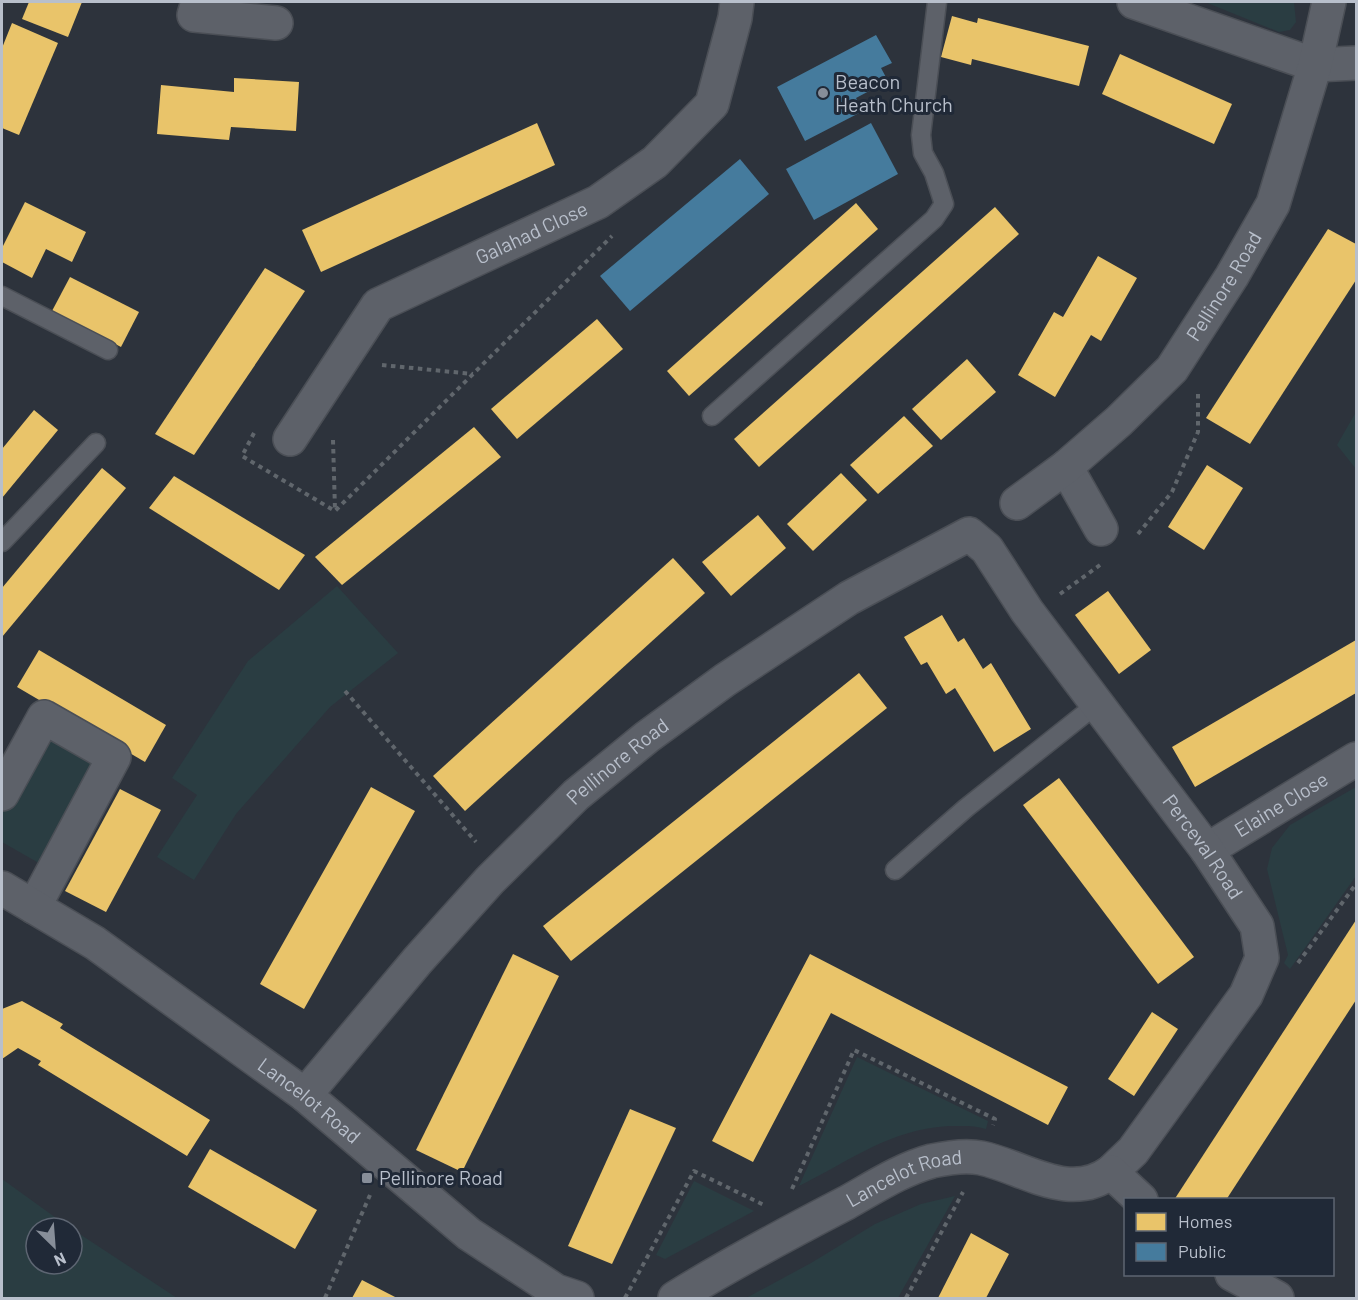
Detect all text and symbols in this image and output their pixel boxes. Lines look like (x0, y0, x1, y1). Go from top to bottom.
place label: Beacon Heath Church (835, 69, 953, 116)
marker: Beacon Heath Church (816, 86, 830, 100)
street label: Galahad Close (471, 196, 591, 269)
street label: Pellinore Road (1180, 227, 1266, 345)
street label: Pellinore Road (561, 712, 673, 809)
street label: Elaine Close (1230, 766, 1332, 841)
street label: Perceval Road (1158, 789, 1249, 903)
street label: Lancelot Road (254, 1052, 366, 1148)
street label: Lancelot Road (841, 1144, 963, 1212)
place label: Pellinore Road (379, 1165, 503, 1189)
marker: Pellinore Road (360, 1171, 374, 1185)
legend (1124, 1198, 1334, 1276)
text: Homes (1178, 1210, 1232, 1232)
north arrow (24, 1216, 84, 1276)
text: Public (1178, 1240, 1226, 1262)
text: N (52, 1249, 69, 1271)

